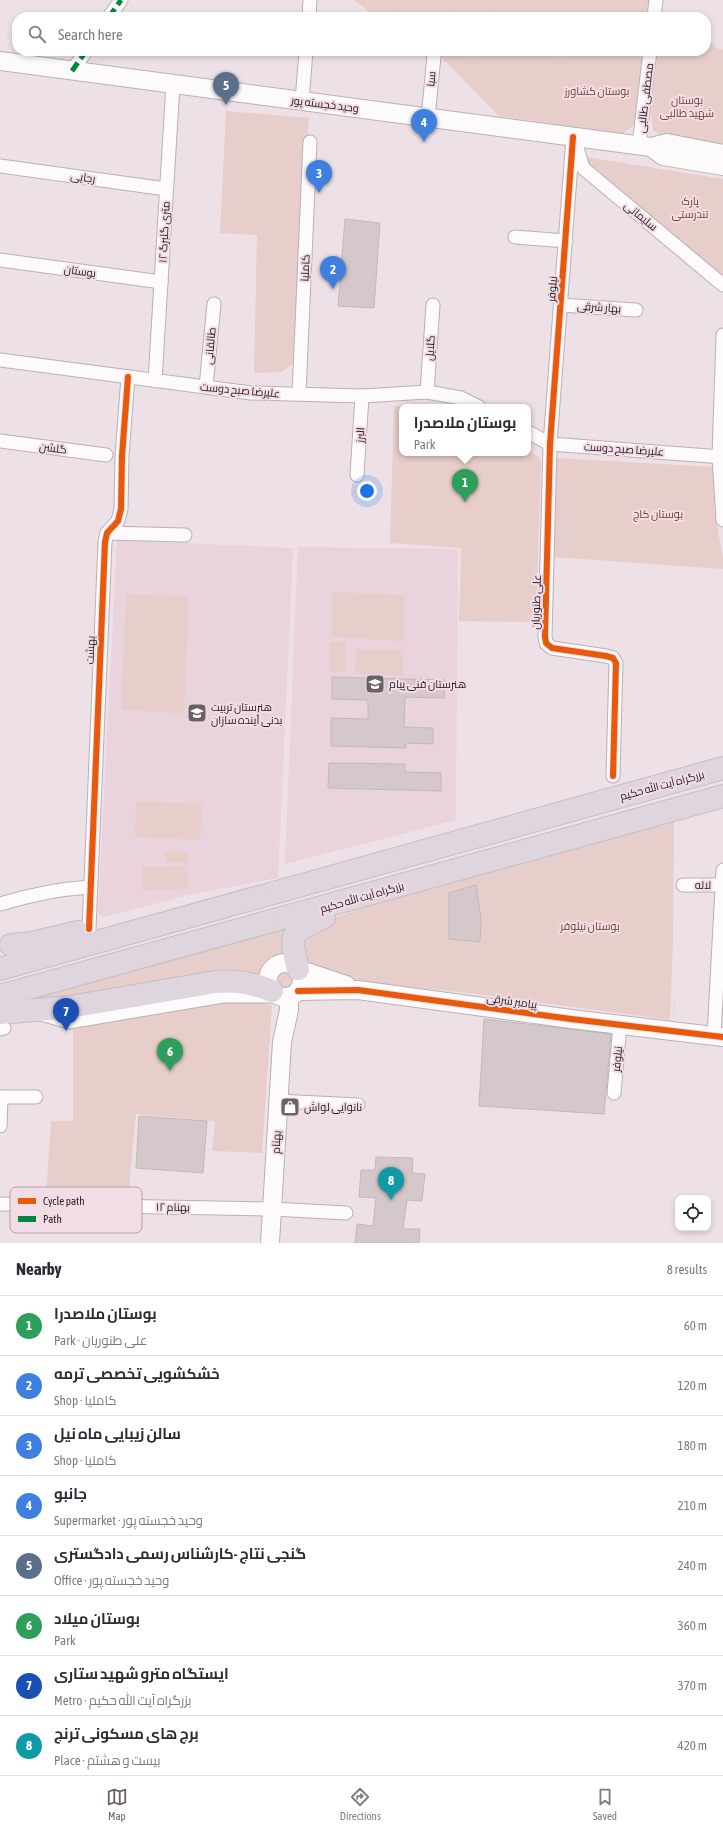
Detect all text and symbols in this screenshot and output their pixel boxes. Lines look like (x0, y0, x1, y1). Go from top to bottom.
search box (12, 12, 711, 56)
icon: search (26, 23, 48, 45)
text: Search here (58, 26, 123, 43)
street label: مصطفی طالبی (635, 62, 656, 134)
street label: سبا (424, 71, 438, 87)
pin: 5 (213, 72, 239, 105)
park label: بوستان کشاورز (563, 85, 630, 98)
street label: وحید خجسته پور (289, 94, 360, 115)
park label: بوستان شهید طالبی (660, 94, 714, 120)
pin: 4 (411, 109, 437, 142)
pin: 3 (306, 160, 332, 193)
street label: رجایی (70, 169, 96, 186)
park label: پارک تندرستی (671, 195, 709, 221)
street label: سلیمانی (621, 199, 660, 234)
street label: ۱۲ متری گلبرگ (156, 201, 173, 263)
street label: کاملیا (298, 254, 312, 282)
pin: 2 (320, 256, 346, 289)
street label: بوستان (63, 263, 97, 280)
street label: نیلوفر (545, 276, 560, 303)
street label: بهار شرقی (576, 299, 622, 316)
street label: طالقانی (202, 327, 219, 365)
street label: گلایل (423, 335, 438, 361)
street label: علیرضا صبح دوست (199, 381, 281, 401)
popup (399, 404, 531, 456)
text: بوستان ملاصدرا (414, 414, 516, 431)
street label: البرز (353, 427, 368, 444)
text: Park (414, 437, 435, 452)
street label: گلشن (38, 440, 68, 457)
street label: علیرضا صبح دوست (583, 440, 664, 460)
pin: 1 (452, 469, 478, 502)
your location (357, 481, 377, 501)
park label: بوستان کاج (633, 508, 683, 522)
street label: علی طنوریان (529, 574, 544, 630)
street label: بهشت (84, 635, 97, 665)
school or university icon: هنرستان فنی پیام (364, 673, 386, 695)
place label: هنرستان فنی پیام (389, 678, 466, 692)
place label: هنرستان تربیت بدنی آینده سازان (211, 701, 283, 727)
school or university icon: هنرستان تربیت بدنی آینده سازان (186, 702, 208, 724)
street label: بزرگراه آیت الله حکیم (618, 766, 706, 804)
street label: بزرگراه آیت الله حکیم (318, 877, 406, 917)
street label: لاله (695, 879, 711, 891)
park label: بوستان نیلوفر (559, 920, 620, 933)
street label: پیامبر شرقی (486, 992, 538, 1011)
pin: 7 (53, 998, 79, 1031)
pin: 6 (157, 1038, 183, 1071)
street label: نیلوفر (610, 1045, 625, 1074)
shop icon: نانوایی لواش (279, 1096, 301, 1118)
place label: نانوایی لواش (304, 1101, 362, 1114)
street label: بهنام (269, 1130, 285, 1154)
pin: 8 (378, 1167, 404, 1200)
legend (10, 1187, 142, 1233)
text: Cycle path (43, 1195, 85, 1207)
map controls (675, 1195, 711, 1231)
button: locate (675, 1195, 711, 1231)
street label: بهنام ۱۲ (156, 1201, 190, 1215)
text: Path (43, 1213, 62, 1225)
text: Nearby (16, 1259, 62, 1279)
text: 8 results (667, 1262, 707, 1277)
text: بوستان ملاصدرا (54, 1305, 157, 1322)
text: 1 (26, 1318, 32, 1333)
text: 60 m (684, 1318, 707, 1333)
text: Park · علی طنوریان (54, 1333, 147, 1348)
text: خشکشویی تخصصی ترمه (54, 1365, 220, 1382)
text: 2 (26, 1378, 32, 1393)
text: 120 m (678, 1378, 707, 1393)
text: Shop · کاملیا (54, 1393, 116, 1408)
text: سالن زیبایی ماه نیل (54, 1425, 181, 1442)
text: 3 (26, 1438, 32, 1453)
text: 180 m (678, 1438, 707, 1453)
text: Shop · کاملیا (54, 1453, 116, 1468)
text: جانبو (54, 1485, 87, 1502)
text: 4 (26, 1498, 32, 1513)
text: 210 m (678, 1498, 707, 1513)
text: Supermarket · وحید خجسته پور (54, 1513, 203, 1528)
text: گنجی نتاج -کارشناس رسمی دادگستری (54, 1545, 306, 1562)
text: 5 (26, 1558, 32, 1573)
text: 240 m (678, 1558, 707, 1573)
text: Office · وحید خجسته پور (54, 1573, 169, 1588)
text: بوستان میلاد (54, 1610, 140, 1627)
text: 6 (26, 1618, 32, 1633)
text: 360 m (678, 1618, 707, 1633)
text: Park (54, 1633, 76, 1648)
text: ایستگاه مترو شهید ستاری (54, 1665, 229, 1682)
text: 7 (26, 1678, 32, 1693)
text: 370 m (678, 1678, 707, 1693)
text: Metro · بزرگراه آیت الله حکیم (54, 1693, 192, 1708)
text: برج های مسکونی ترنج (54, 1725, 199, 1742)
text: 8 (26, 1738, 32, 1753)
text: 420 m (678, 1738, 707, 1753)
text: Place · بیست و هشتم (54, 1753, 161, 1768)
tab: Map (106, 1786, 128, 1822)
tab: Directions (340, 1786, 381, 1822)
tab: Saved (593, 1786, 617, 1822)

